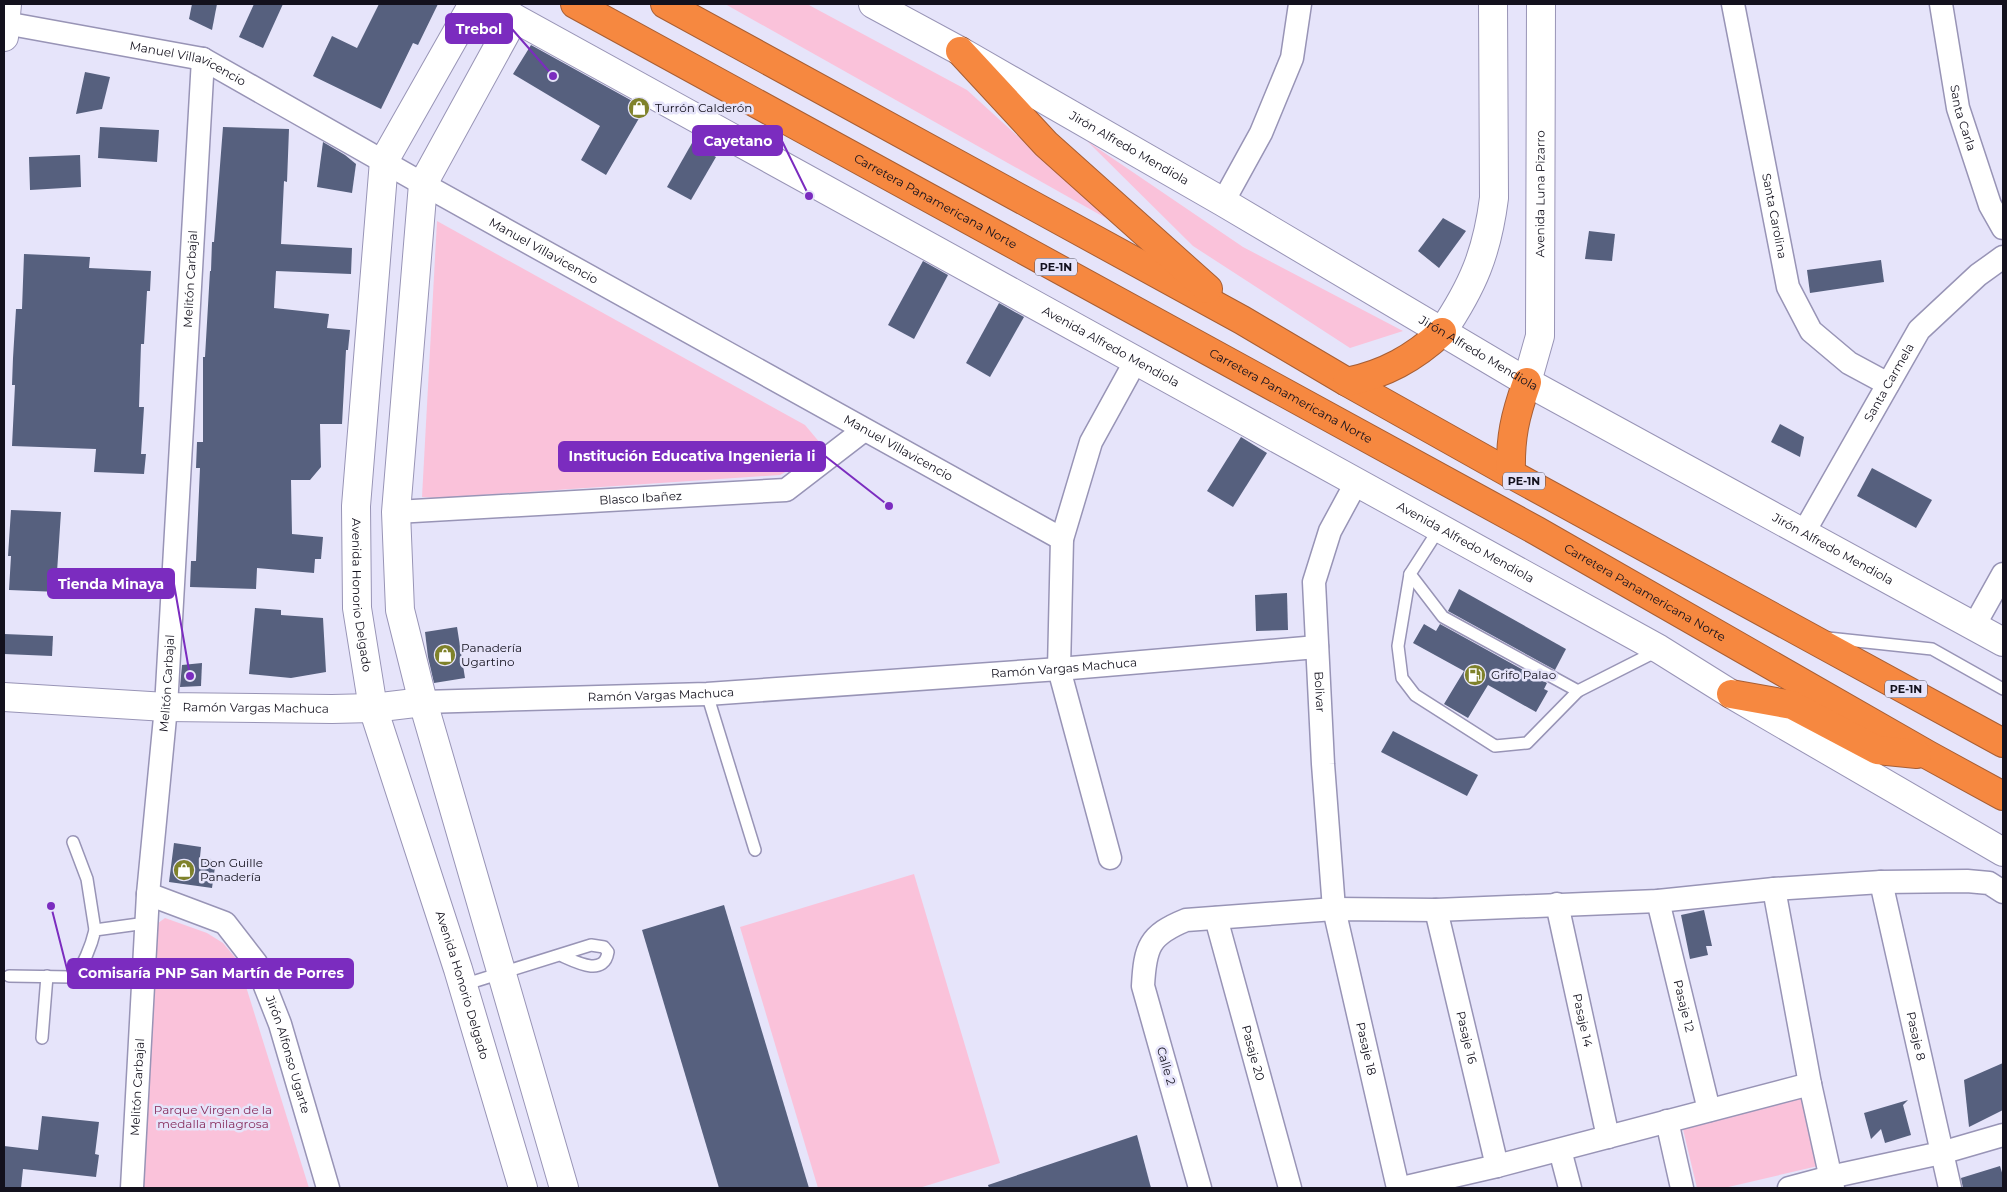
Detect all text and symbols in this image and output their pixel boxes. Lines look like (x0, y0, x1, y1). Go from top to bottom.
callout: Trebol (446, 14, 512, 43)
text: Trebol (456, 20, 502, 38)
street label: Manuel Villavicencio (128, 38, 249, 89)
street label: Santa Carla (1947, 84, 1980, 153)
shop icon: Turrón Calderón (627, 96, 651, 120)
place label: Turrón Calderón (655, 100, 752, 115)
street label: Jirón Alfredo Mendiola (1066, 107, 1192, 188)
callout: Cayetano (693, 126, 782, 155)
street label: Avenida Luna Pizarro (1532, 130, 1548, 257)
text: Cayetano (704, 132, 772, 150)
street label: Carretera Panamericana Norte (851, 150, 1020, 252)
street label: Santa Carolina (1759, 172, 1790, 260)
street label: Manuel Villavicencio (486, 214, 601, 287)
street label: Melitón Carbajal (180, 230, 200, 328)
road number: PE-1N (1035, 258, 1077, 276)
street label: Avenida Alfredo Mendiola (1040, 303, 1182, 390)
street label: Jirón Alfredo Mendiola (1416, 311, 1541, 394)
street label: Santa Carmela (1860, 340, 1917, 424)
street label: Carretera Panamericana Norte (1207, 345, 1375, 446)
street label: Manuel Villavicencio (841, 411, 956, 484)
callout: Institución Educativa Ingenieria Ii (559, 442, 825, 471)
text: Institución Educativa Ingenieria Ii (569, 447, 815, 465)
road number: PE-1N (1503, 472, 1545, 490)
street label: Blasco Ibañez (599, 488, 682, 508)
street label: Avenida Alfredo Mendiola (1394, 498, 1537, 586)
street label: Jirón Alfredo Mendiola (1769, 509, 1896, 588)
street label: Avenida Honorio Delgado (349, 518, 375, 673)
street label: Carretera Panamericana Norte (1561, 540, 1728, 644)
callout: Tienda Minaya (48, 569, 174, 598)
text: Tienda Minaya (58, 575, 164, 593)
street label: Melitón Carbajal (156, 634, 177, 733)
place label: Panadería Ugartino (461, 640, 522, 669)
shop icon: Panadería Ugartino (433, 643, 457, 667)
street label: Ramón Vargas Machuca (990, 654, 1138, 681)
fuel station icon: Grifo Palao (1463, 663, 1487, 687)
place label: Grifo Palao (1491, 667, 1556, 682)
street label: Bolivar (1311, 671, 1328, 713)
road number: PE-1N (1885, 681, 1927, 698)
street label: Ramón Vargas Machuca (588, 684, 735, 704)
street label: Ramón Vargas Machuca (182, 699, 329, 716)
place label: Don Guille Panadería (200, 855, 263, 884)
shop icon: Don Guille Panadería (172, 858, 196, 882)
street label: Avenida Honorio Delgado (433, 909, 492, 1061)
callout: Comisaría PNP San Martín de Porres (68, 959, 353, 988)
text: Comisaría PNP San Martín de Porres (78, 964, 344, 982)
street label: Pasaje 12 (1670, 978, 1698, 1034)
street label: Pasaje 14 (1570, 992, 1596, 1048)
street label: Jirón Alfonso Ugarte (262, 993, 314, 1115)
street label: Pasaje 16 (1453, 1009, 1480, 1065)
street label: Pasaje 8 (1903, 1010, 1929, 1062)
street label: Pasaje 18 (1353, 1020, 1380, 1077)
street label: Pasaje 20 (1239, 1023, 1268, 1082)
street label: Melitón Carbajal (127, 1038, 147, 1136)
street label: Calle 2 (1154, 1045, 1179, 1087)
park label: Parque Virgen de la medalla milagrosa (154, 1102, 272, 1131)

